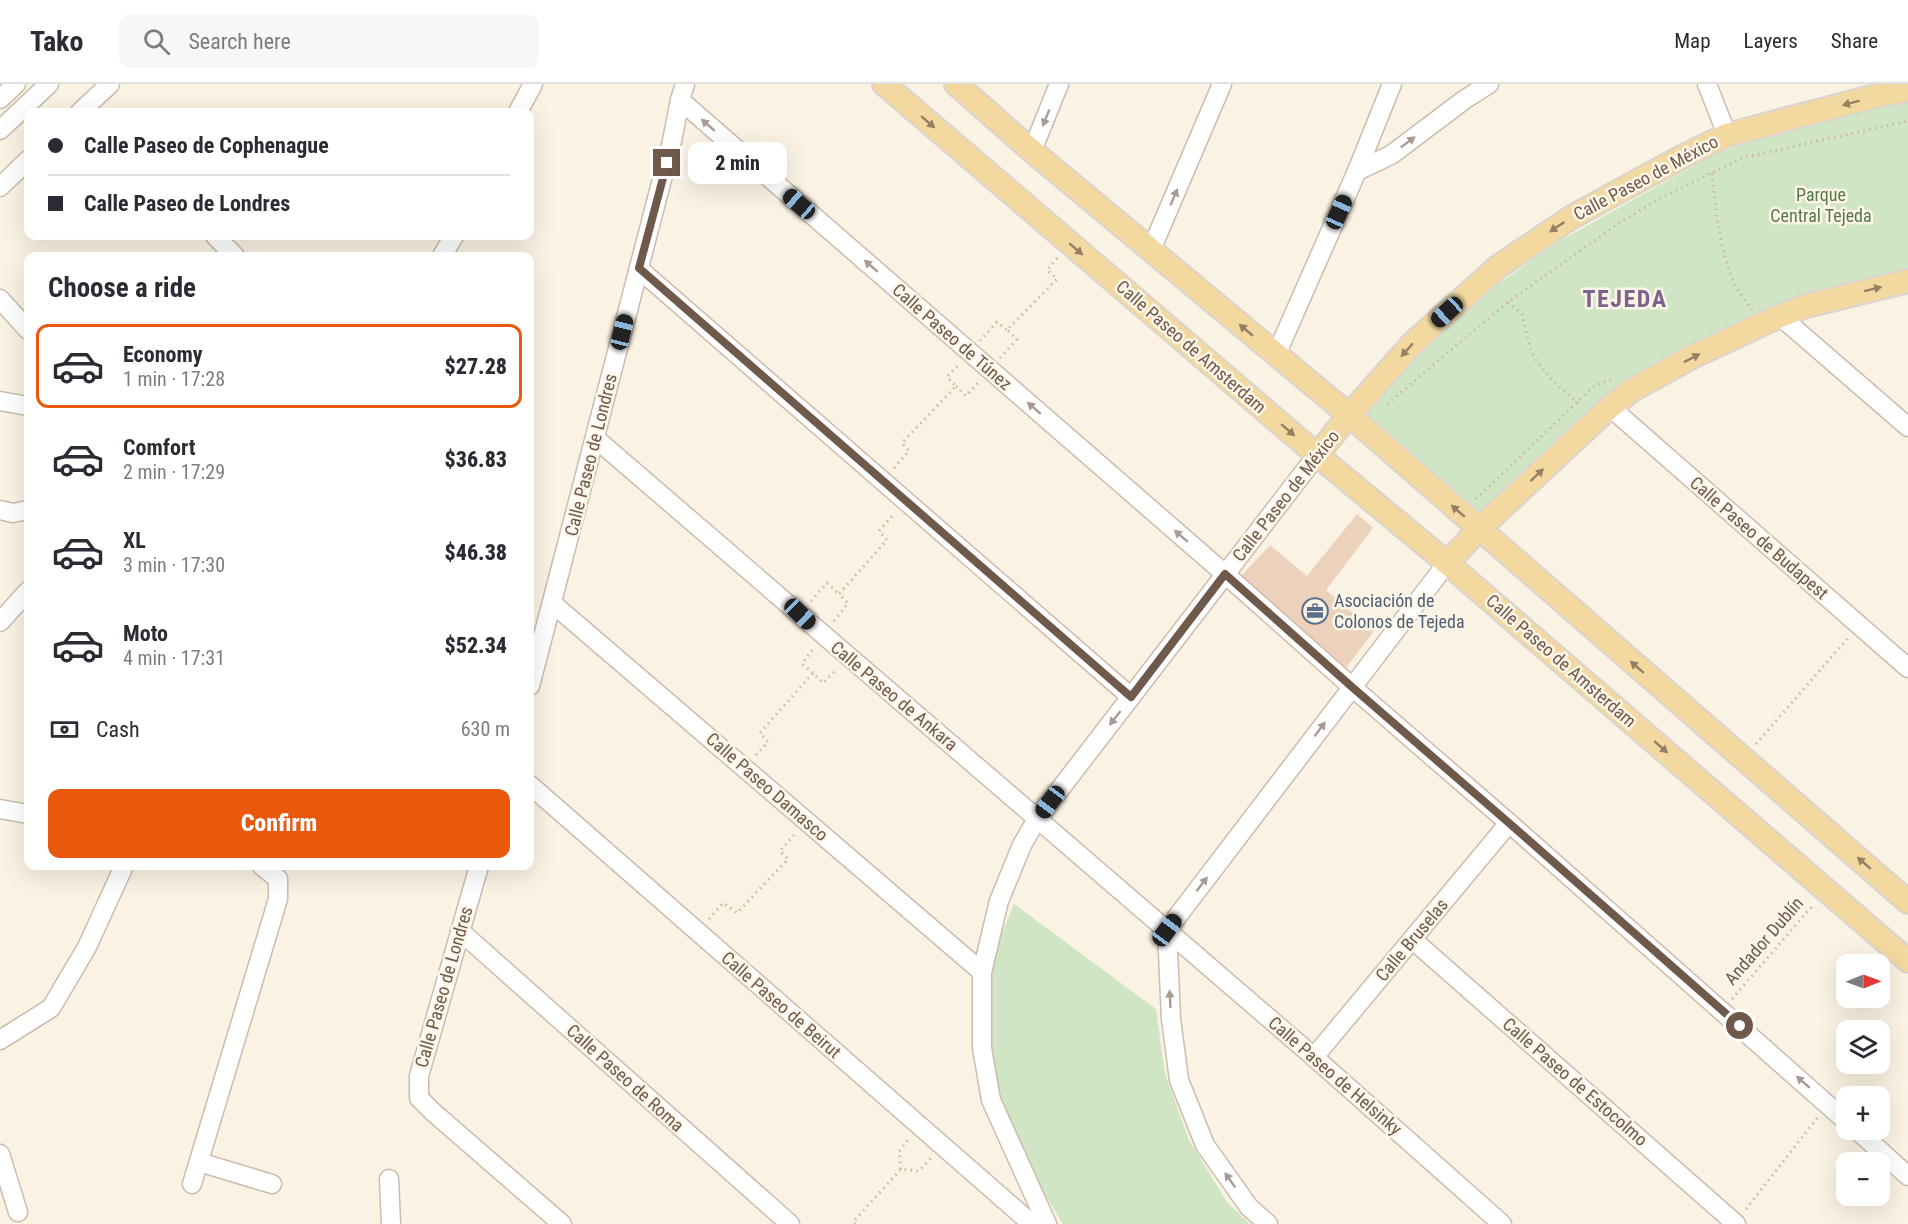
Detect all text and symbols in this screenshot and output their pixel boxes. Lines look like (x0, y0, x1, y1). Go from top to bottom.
search box (119, 14, 539, 68)
text: Tako (30, 25, 83, 58)
icon: search (140, 25, 173, 58)
text: Search here (188, 29, 291, 54)
text: Map (1674, 29, 1711, 53)
text: Layers (1744, 29, 1798, 53)
text: Share (1831, 29, 1878, 53)
one-way arrow (1842, 98, 1860, 108)
one-way arrow (1040, 109, 1050, 127)
one-way arrow (920, 115, 935, 128)
one-way arrow (701, 119, 716, 132)
street label: Calle Paseo de México (1570, 131, 1722, 225)
text: Calle Paseo de Cophenague (84, 133, 329, 158)
one-way arrow (1400, 137, 1415, 149)
callout: 2 min (688, 142, 787, 184)
route end (653, 149, 680, 176)
text: 2 min (715, 151, 760, 175)
park label: Parque Central Tejeda (1770, 184, 1872, 226)
car (780, 185, 818, 223)
one-way arrow (1169, 187, 1179, 205)
text: Calle Paseo de Londres (84, 191, 290, 216)
car (1323, 192, 1355, 232)
one-way arrow (1550, 221, 1566, 233)
one-way arrow (1068, 242, 1083, 255)
one-way arrow (864, 260, 879, 273)
text: Choose a ride (48, 272, 196, 304)
street label: Calle Paseo de Amsterdam (1112, 276, 1271, 417)
street label: Calle Paseo de Túnez (888, 279, 1016, 394)
one-way arrow (1864, 284, 1882, 294)
district label: TEJEDA (1583, 285, 1667, 313)
car (1428, 293, 1466, 331)
car (609, 312, 635, 352)
one-way arrow (1239, 324, 1254, 337)
icon: car (51, 339, 105, 393)
text: Economy (123, 342, 203, 367)
one-way arrow (1400, 342, 1414, 357)
one-way arrow (1683, 353, 1700, 363)
text: $27.28 (445, 354, 507, 379)
text: 1 min · 17:28 (123, 367, 225, 391)
street label: Calle Paseo de Londres (560, 371, 621, 538)
one-way arrow (1027, 402, 1042, 415)
one-way arrow (1280, 424, 1296, 437)
street label: Calle Paseo de México (1228, 426, 1343, 566)
icon: car (51, 432, 105, 486)
text: Comfort (123, 435, 196, 460)
text: $36.83 (445, 447, 507, 472)
text: 2 min · 17:29 (123, 460, 225, 484)
one-way arrow (1529, 469, 1544, 482)
street label: Calle Paseo de Budapest (1686, 472, 1833, 603)
one-way arrow (1451, 505, 1466, 518)
icon: car (51, 525, 105, 579)
text: XL (123, 528, 146, 553)
one-way arrow (1174, 530, 1189, 543)
text: $46.38 (445, 540, 507, 565)
text: 3 min · 17:30 (123, 553, 225, 577)
place label: Asociación de Colonos de Tejeda (1334, 590, 1465, 632)
street label: Calle Paseo de Amsterdam (1482, 590, 1641, 731)
car (781, 595, 819, 633)
office icon: Asociación de Colonos de Tejeda (1300, 596, 1330, 626)
icon: car (51, 618, 105, 672)
text: Moto (123, 621, 168, 646)
text: $52.34 (445, 633, 507, 658)
street label: Calle Paseo de Ankara (827, 636, 962, 755)
text: 4 min · 17:31 (123, 646, 225, 670)
one-way arrow (1629, 660, 1645, 673)
one-way arrow (1109, 710, 1122, 726)
icon: cash (48, 713, 81, 746)
text: Cash (96, 717, 140, 742)
text: 630 m (461, 717, 510, 741)
one-way arrow (1314, 721, 1326, 736)
street label: Calle Paseo Damasco (702, 728, 833, 845)
one-way arrow (1653, 740, 1668, 753)
car (1032, 782, 1068, 822)
button: Confirm (48, 789, 510, 858)
one-way arrow (1857, 857, 1872, 870)
one-way arrow (1196, 876, 1208, 892)
street label: Andador Dublín (1720, 893, 1807, 989)
street label: Calle Bruselas (1371, 894, 1452, 985)
street label: Calle Paseo de Londres (410, 904, 477, 1070)
car (1149, 910, 1185, 950)
street label: Calle Paseo de Beirut (717, 947, 845, 1062)
north arrow (1836, 954, 1890, 1008)
map controls (1836, 954, 1890, 1206)
one-way arrow (1165, 989, 1174, 1008)
street label: Calle Paseo de Helsinky (1264, 1012, 1407, 1140)
route start (1726, 1012, 1753, 1039)
street label: Calle Paseo de Estocolmo (1499, 1013, 1652, 1150)
street label: Calle Paseo de Roma (562, 1020, 688, 1136)
button: layers (1836, 1020, 1890, 1074)
one-way arrow (1796, 1076, 1811, 1089)
button: + (1836, 1086, 1890, 1140)
button: − (1836, 1152, 1890, 1206)
one-way arrow (1224, 1173, 1236, 1189)

